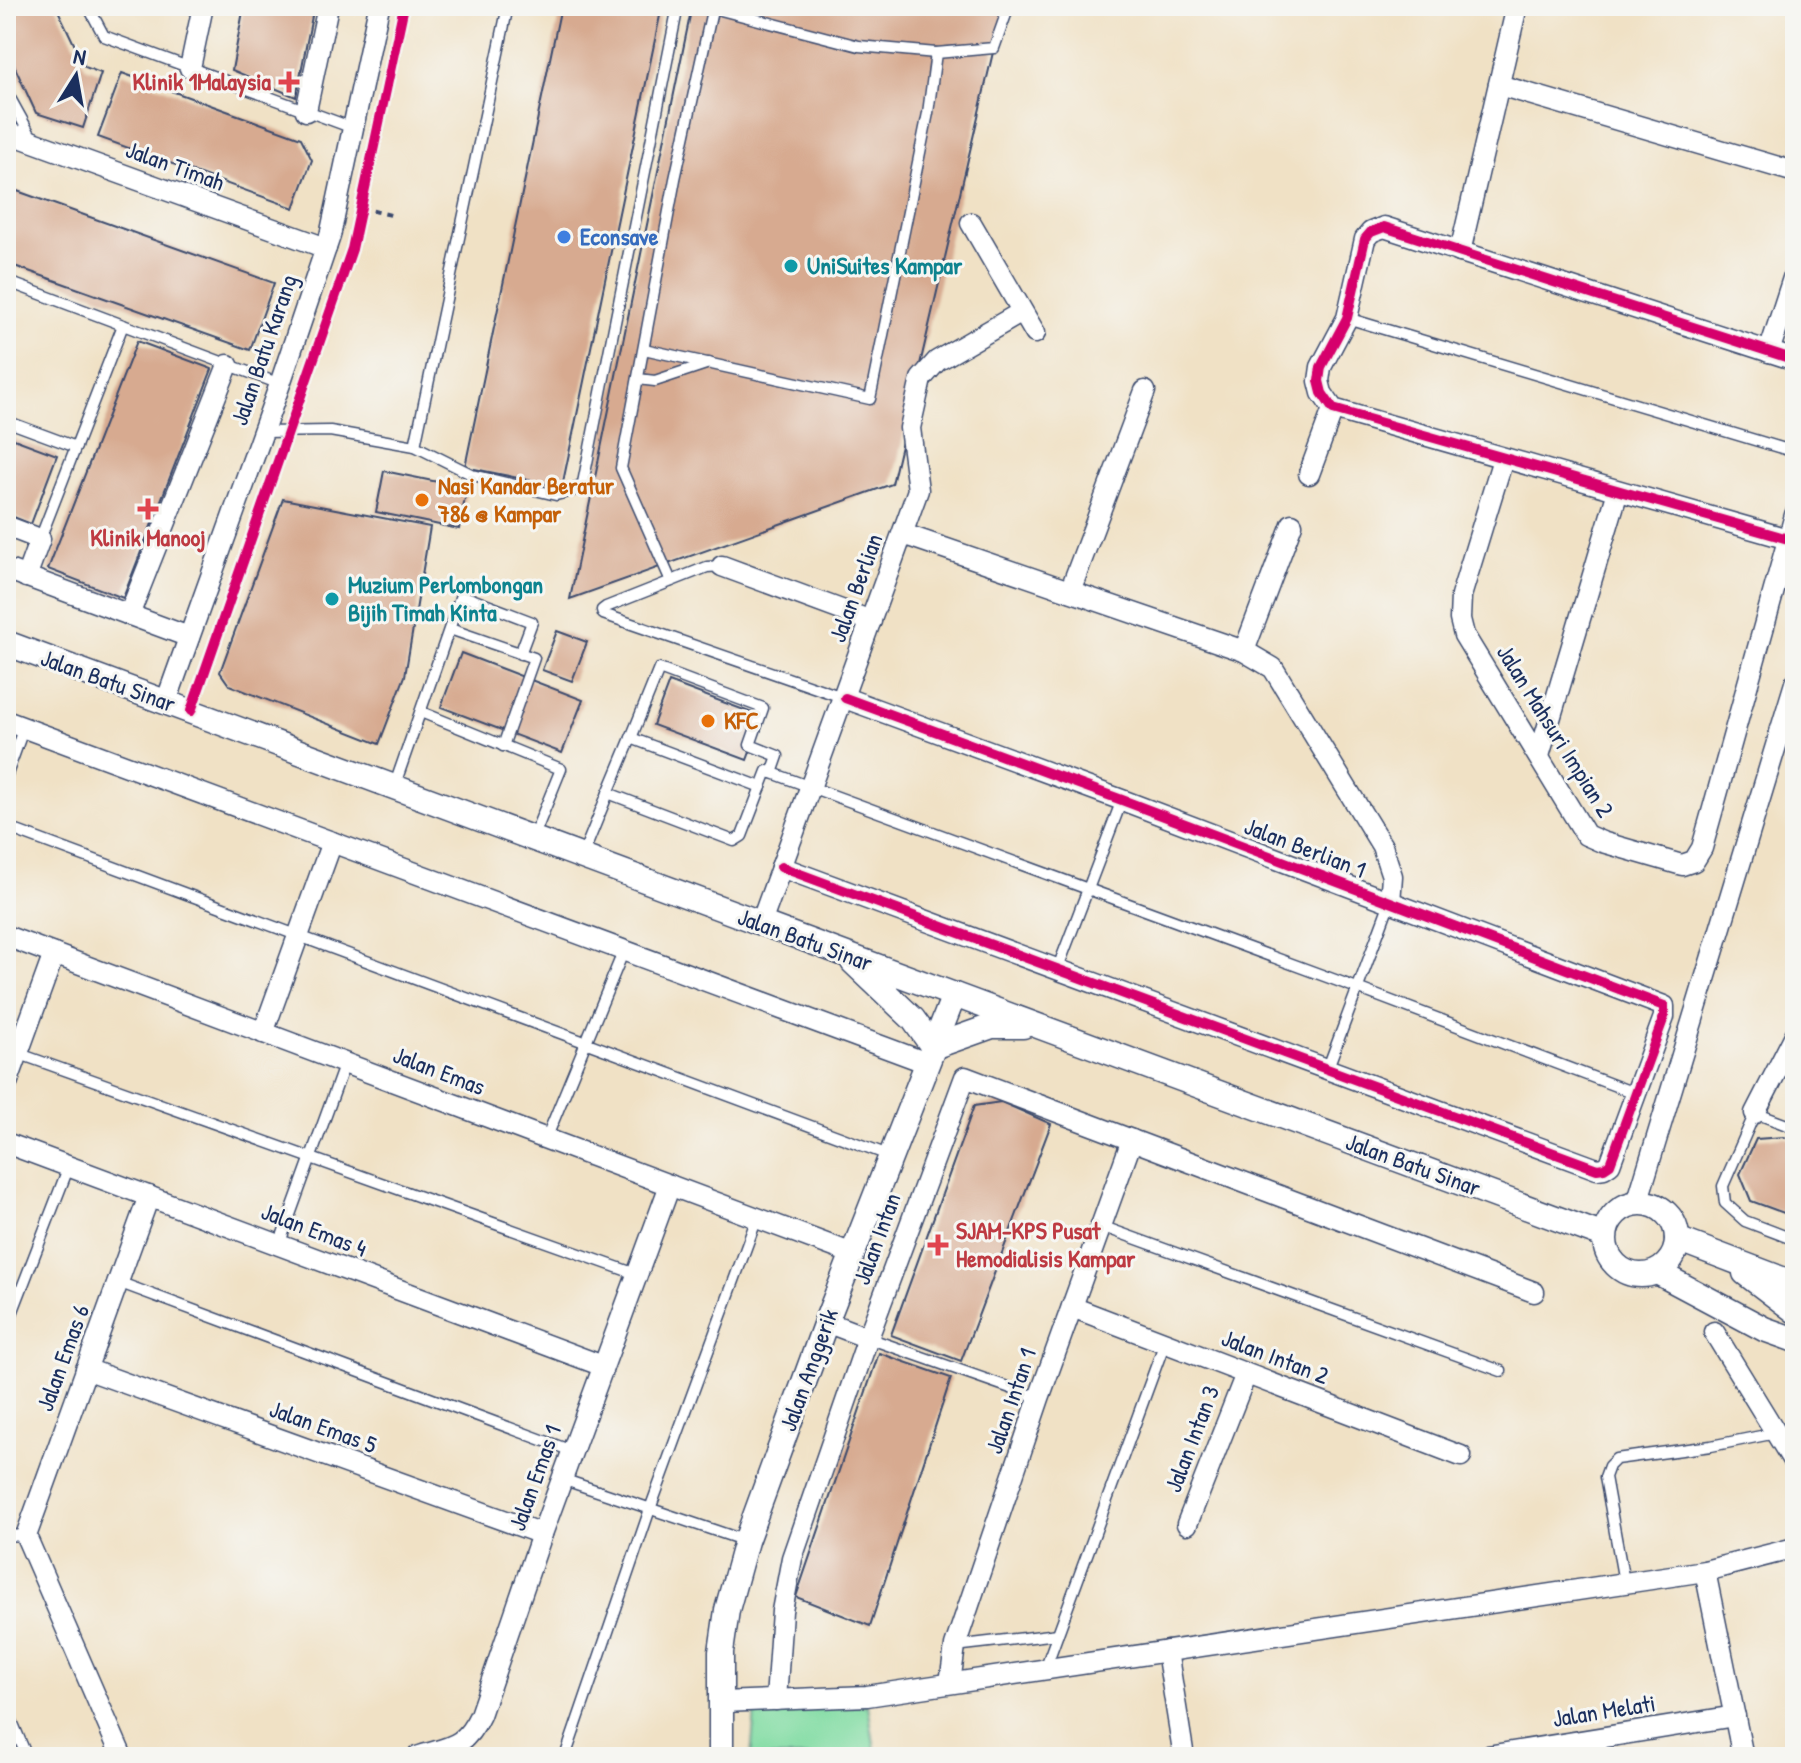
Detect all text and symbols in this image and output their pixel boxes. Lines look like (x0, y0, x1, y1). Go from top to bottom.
north arrow (36, 36, 116, 116)
text: N (71, 41, 89, 72)
place label: Klinik 1Malaysia (133, 65, 272, 98)
marker: Klinik 1Malaysia (278, 71, 300, 93)
street label: Jalan Timah (122, 132, 229, 198)
place label: Econsave (580, 220, 659, 252)
marker: Econsave (555, 228, 573, 246)
place label: UniSuites Kampar (807, 249, 963, 282)
marker: UniSuites Kampar (782, 257, 800, 275)
street label: Jalan Batu Karang (222, 270, 304, 429)
place label: Nasi Kandar Beratur 786 @ Kampar (437, 469, 615, 530)
marker: Nasi Kandar Beratur 786 @ Kampar (413, 491, 431, 509)
marker: Klinik Manooj (137, 498, 159, 520)
place label: Klinik Manooj (90, 521, 206, 553)
street label: Jalan Berlian (821, 529, 889, 646)
place label: Muzium Perlombongan Bijih Timah Kinta (348, 568, 543, 628)
marker: Muzium Perlombongan Bijih Timah Kinta (323, 590, 341, 608)
street label: Jalan Mahsuri Impian 2 (1490, 638, 1622, 823)
street label: Jalan Batu Sinar (36, 641, 180, 719)
place label: KFC (724, 704, 759, 736)
marker: KFC (699, 712, 717, 730)
street label: Jalan Berlian 1 (1240, 809, 1371, 885)
street label: Jalan Batu Sinar (733, 900, 877, 978)
street label: Jalan Emas (389, 1038, 490, 1102)
street label: Jalan Batu Sinar (1341, 1125, 1485, 1203)
street label: Jalan Intan (845, 1188, 907, 1289)
street label: Jalan Emas 4 (257, 1194, 372, 1264)
place label: SJAM-KPS Pusat Hemodialisis Kampar (956, 1214, 1136, 1275)
marker: SJAM-KPS Pusat Hemodialisis Kampar (927, 1234, 949, 1256)
street label: Jalan Emas 6 (28, 1300, 96, 1415)
street label: Jalan Anggerik (771, 1304, 845, 1436)
street label: Jalan Intan 2 (1217, 1321, 1333, 1391)
street label: Jalan Intan 1 (977, 1344, 1043, 1458)
street label: Jalan Intan 3 (1156, 1381, 1226, 1497)
street label: Jalan Emas 5 (265, 1392, 381, 1460)
street label: Jalan Emas 1 (500, 1420, 568, 1535)
street label: Jalan Melati (1550, 1686, 1658, 1734)

